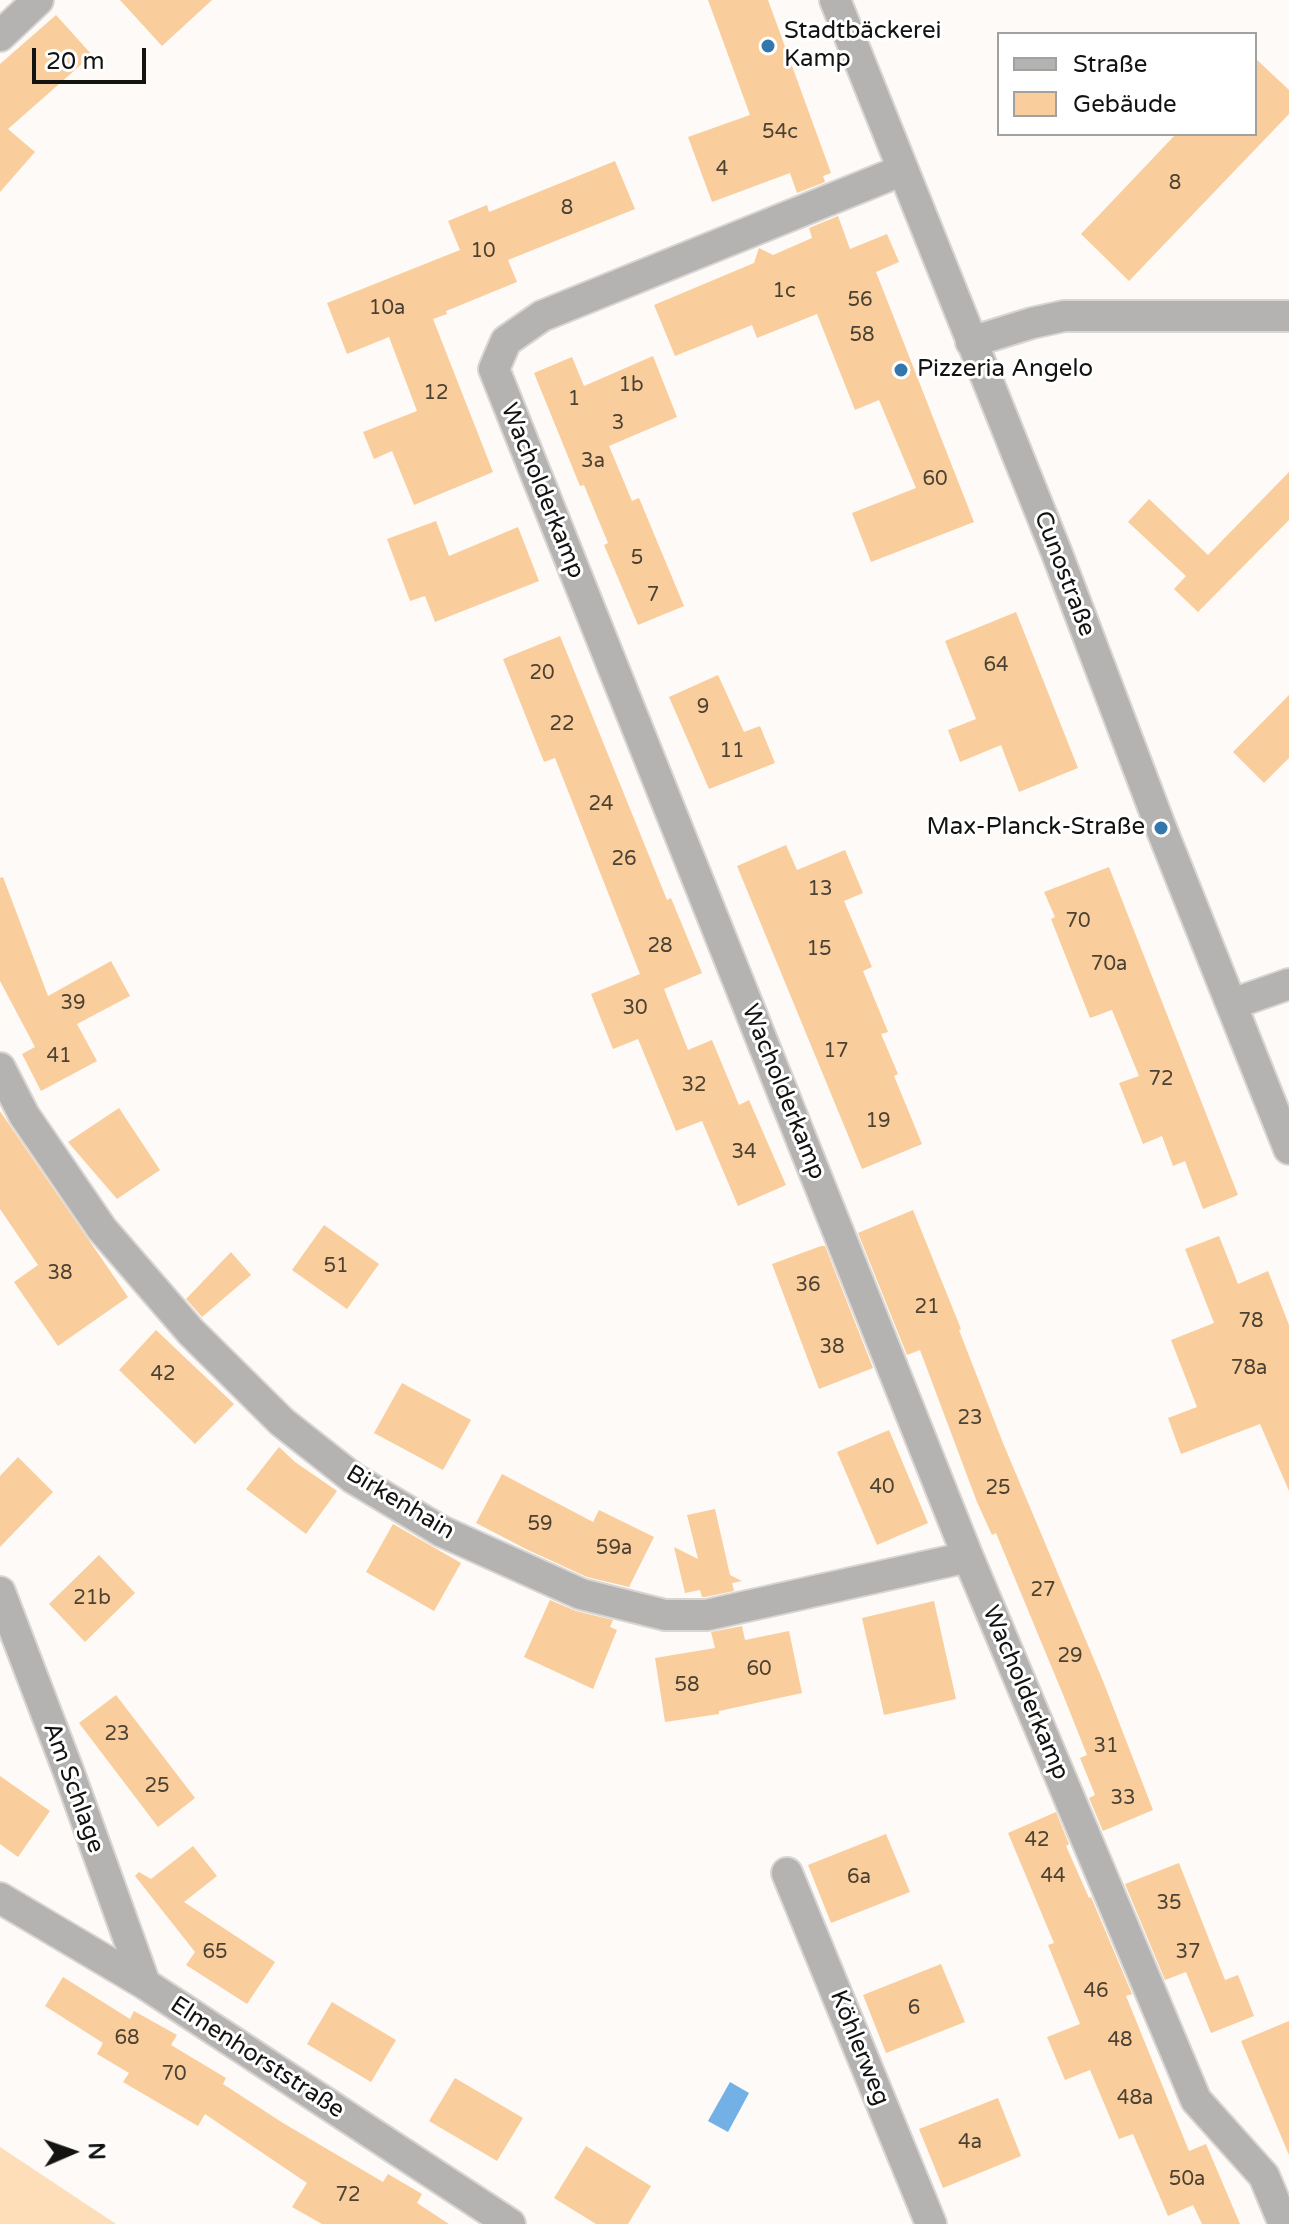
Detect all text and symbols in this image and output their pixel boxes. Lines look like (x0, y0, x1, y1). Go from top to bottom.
place label: Stadtbäckerei Kamp (784, 18, 941, 74)
scale bar (36, 32, 150, 82)
legend (997, 32, 1257, 136)
marker: Stadtbäckerei Kamp (759, 37, 777, 55)
text: 20 m (46, 47, 104, 76)
text: Straße (1073, 50, 1147, 79)
text: Gebäude (1073, 90, 1177, 119)
house number: 54c (762, 121, 798, 145)
house number: 4 (716, 158, 728, 182)
house number: 8 (1169, 172, 1181, 196)
house number: 8 (561, 197, 573, 221)
house number: 10 (470, 240, 496, 264)
house number: 1c (772, 280, 796, 304)
house number: 56 (847, 289, 873, 313)
house number: 10a (369, 297, 405, 321)
house number: 58 (849, 324, 875, 348)
place label: Pizzeria Angelo (917, 356, 1093, 384)
marker: Pizzeria Angelo (892, 361, 910, 379)
house number: 1b (618, 374, 644, 398)
house number: 12 (423, 382, 449, 406)
house number: 1 (568, 388, 580, 412)
street label: Wacholderkamp (494, 399, 590, 583)
house number: 3 (612, 412, 624, 436)
house number: 3a (581, 450, 605, 474)
house number: 60 (922, 468, 948, 492)
street label: Cunostraße (1027, 507, 1101, 641)
house number: 5 (631, 547, 643, 571)
house number: 7 (647, 584, 659, 608)
house number: 64 (983, 654, 1009, 678)
house number: 20 (529, 662, 555, 686)
house number: 9 (697, 696, 709, 720)
house number: 22 (549, 713, 575, 737)
house number: 11 (719, 740, 745, 764)
house number: 24 (588, 793, 614, 817)
place label: Max-Planck-Straße (927, 814, 1145, 842)
marker: Max-Planck-Straße (1152, 819, 1170, 837)
house number: 26 (611, 848, 637, 872)
house number: 13 (807, 878, 833, 902)
house number: 70 (1065, 910, 1091, 934)
house number: 28 (647, 935, 673, 959)
house number: 15 (806, 938, 832, 962)
house number: 70a (1091, 953, 1127, 977)
house number: 39 (60, 992, 86, 1016)
house number: 30 (622, 997, 648, 1021)
street label: Wacholderkamp (735, 1000, 831, 1184)
house number: 17 (823, 1040, 849, 1064)
house number: 41 (46, 1045, 72, 1069)
house number: 72 (1148, 1068, 1174, 1092)
house number: 32 (681, 1074, 707, 1098)
house number: 19 (865, 1110, 891, 1134)
house number: 34 (731, 1141, 757, 1165)
house number: 51 (323, 1255, 349, 1279)
house number: 38 (47, 1262, 73, 1286)
house number: 36 (795, 1274, 821, 1298)
house number: 21 (914, 1296, 940, 1320)
house number: 78 (1238, 1310, 1264, 1334)
house number: 38 (819, 1336, 845, 1360)
house number: 78a (1231, 1357, 1267, 1381)
house number: 42 (150, 1363, 176, 1387)
house number: 23 (957, 1407, 983, 1431)
street label: Birkenhain (341, 1459, 459, 1547)
house number: 40 (869, 1476, 895, 1500)
house number: 25 (985, 1477, 1011, 1501)
house number: 59 (527, 1513, 553, 1537)
house number: 59a (596, 1537, 632, 1561)
house number: 27 (1030, 1579, 1056, 1603)
house number: 21b (73, 1587, 111, 1611)
street label: Wacholderkamp (975, 1602, 1075, 1784)
house number: 29 (1057, 1645, 1083, 1669)
house number: 60 (746, 1658, 772, 1682)
house number: 58 (674, 1674, 700, 1698)
street label: Am Schlage (36, 1719, 110, 1857)
house number: 23 (104, 1723, 130, 1747)
house number: 31 (1093, 1735, 1119, 1759)
house number: 25 (144, 1775, 170, 1799)
house number: 33 (1110, 1787, 1136, 1811)
house number: 42 (1024, 1829, 1050, 1853)
house number: 44 (1040, 1865, 1066, 1889)
house number: 6a (847, 1866, 871, 1890)
house number: 35 (1156, 1892, 1182, 1916)
house number: 65 (202, 1941, 228, 1965)
house number: 37 (1175, 1941, 1201, 1965)
house number: 46 (1083, 1980, 1109, 2004)
street label: Köhlerweg (823, 1986, 895, 2110)
street label: Elmenhorststraße (164, 1991, 350, 2125)
house number: 6 (908, 1997, 920, 2021)
house number: 68 (114, 2027, 140, 2051)
house number: 48 (1107, 2029, 1133, 2053)
house number: 70 (161, 2063, 187, 2087)
house number: 48a (1117, 2087, 1153, 2111)
north arrow (32, 2112, 112, 2192)
house number: 4a (958, 2131, 982, 2155)
text: N (83, 2142, 109, 2160)
house number: 50a (1169, 2168, 1205, 2192)
house number: 72 (335, 2184, 361, 2208)

